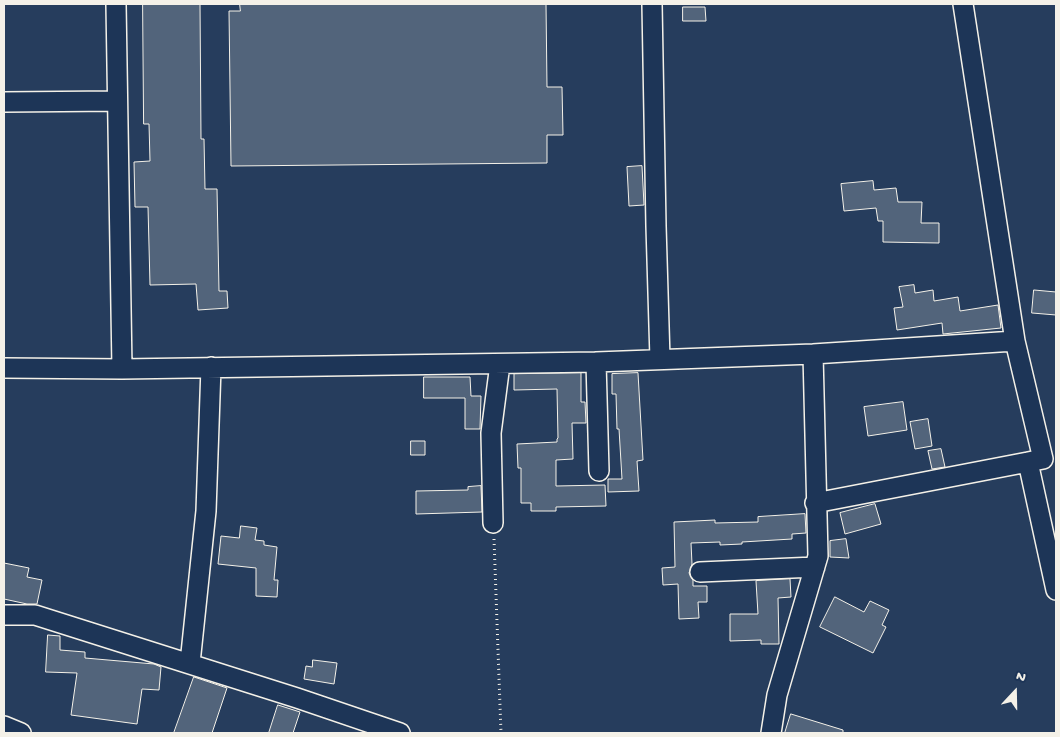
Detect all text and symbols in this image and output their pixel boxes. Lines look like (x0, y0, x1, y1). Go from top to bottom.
north arrow (990, 667, 1040, 717)
text: N (1013, 668, 1028, 687)

